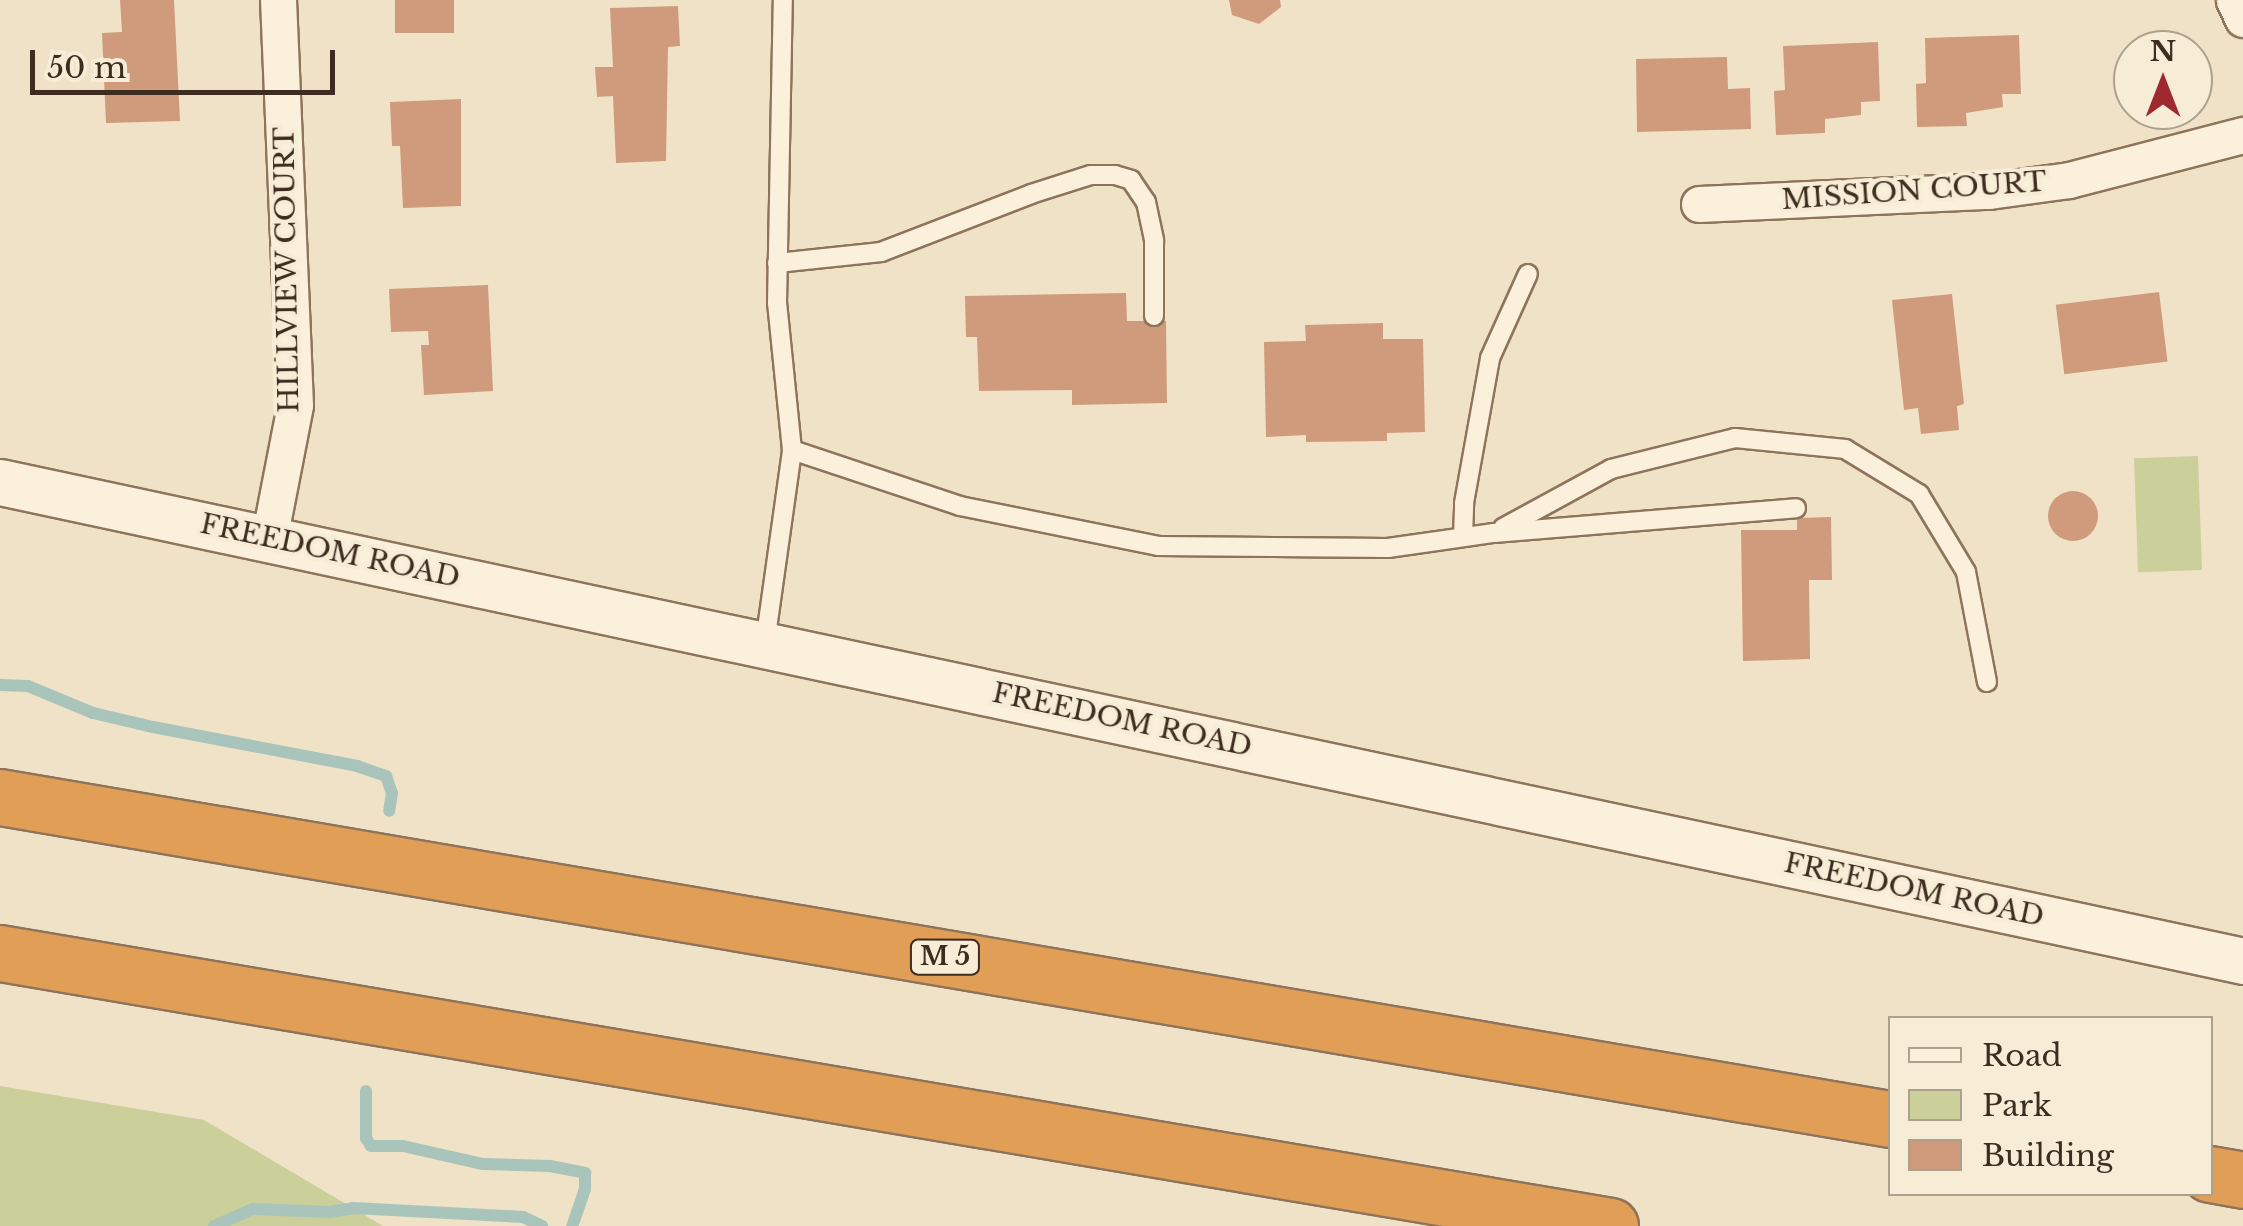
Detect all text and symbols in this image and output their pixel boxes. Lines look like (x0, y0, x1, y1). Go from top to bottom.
scale bar (35, 30, 340, 92)
north arrow (2113, 30, 2213, 130)
text: N (2150, 34, 2176, 69)
text: 50 m (47, 49, 126, 86)
street label: HILLVIEW COURT (268, 126, 306, 414)
street label: MISSION COURT (1780, 165, 2048, 217)
street label: FREEDOM ROAD (197, 507, 463, 595)
street label: FREEDOM ROAD (989, 676, 1255, 764)
street label: FREEDOM ROAD (1781, 846, 2047, 934)
road number: M 5 (908, 937, 982, 977)
legend (1888, 1016, 2213, 1196)
text: Road (1982, 1037, 2062, 1074)
text: Park (1982, 1087, 2052, 1124)
text: Building (1982, 1137, 2114, 1174)

